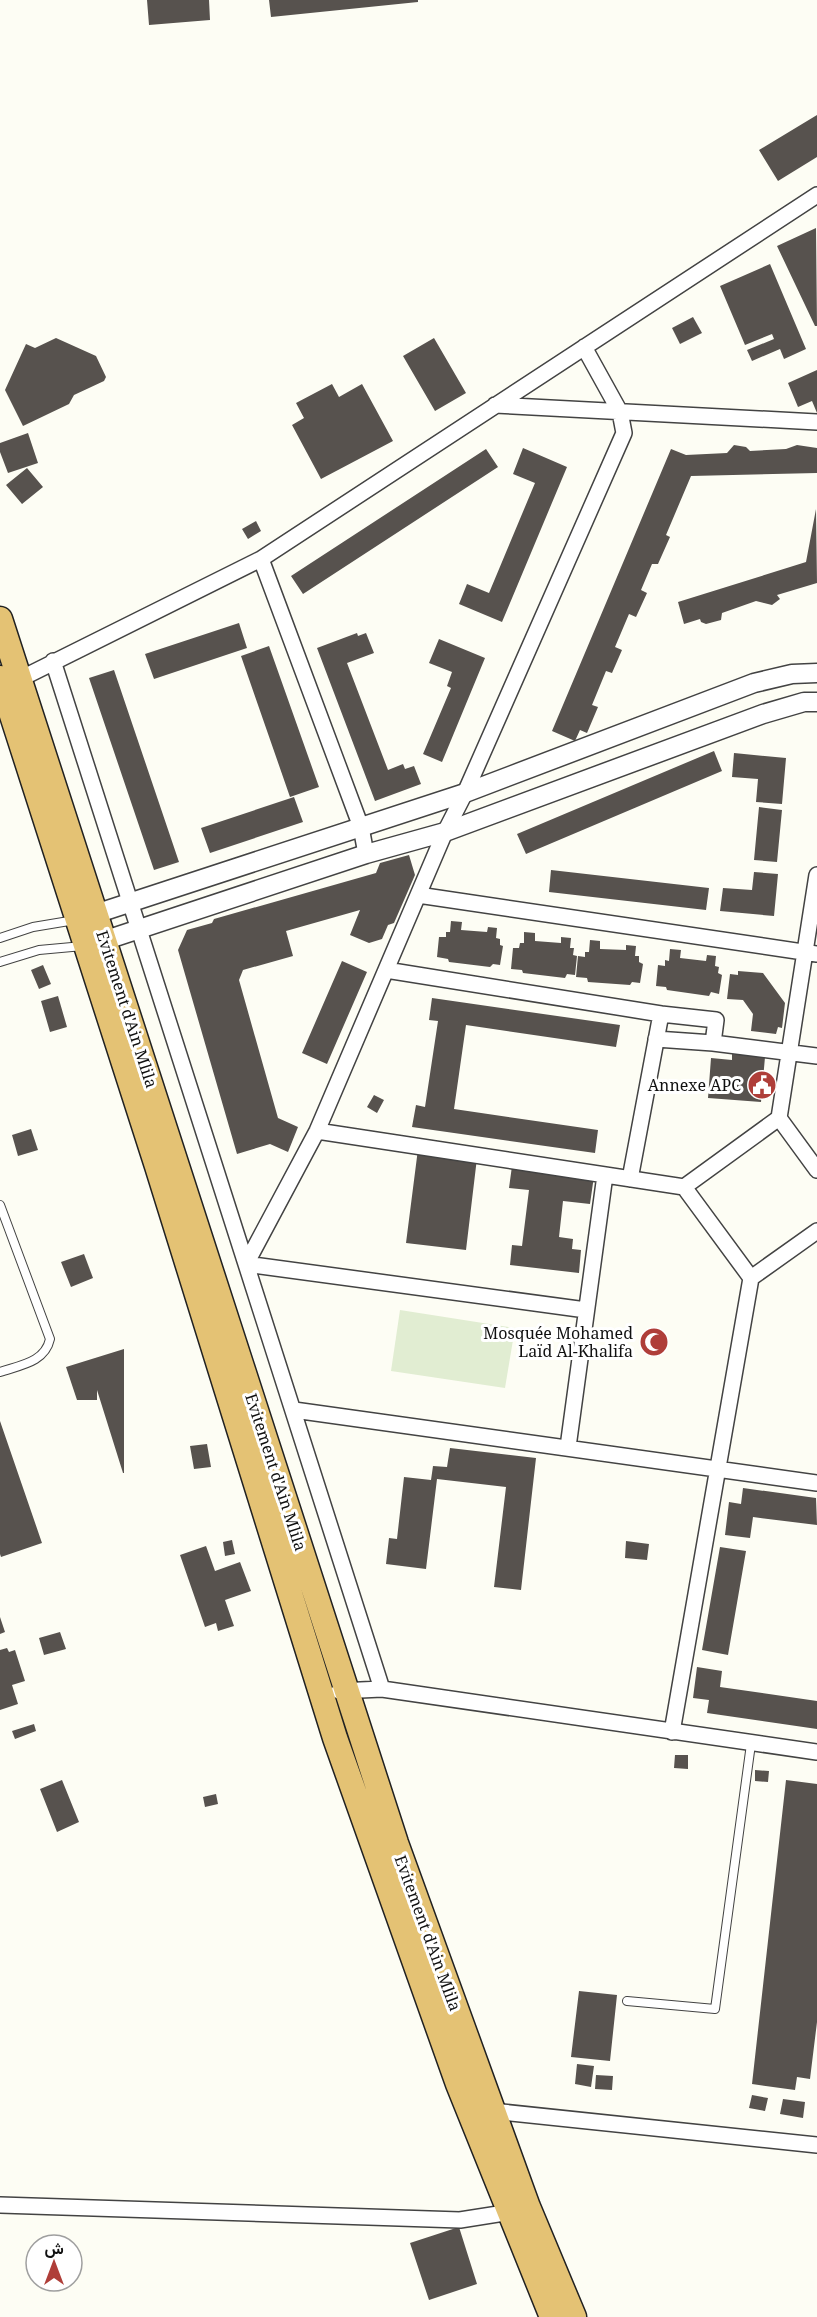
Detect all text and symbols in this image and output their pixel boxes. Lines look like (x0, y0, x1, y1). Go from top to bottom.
street label: Evitement d'Ain Mlila (91, 927, 163, 1091)
public building icon: Annexe APC (746, 1069, 778, 1101)
place label: Annexe APC (648, 1074, 741, 1096)
place label: Mosquée Mohamed Laïd Al-Khalifa (483, 1322, 633, 1362)
mosque icon: Mosquée Mohamed Laïd Al-Khalifa (638, 1326, 670, 1358)
street label: Evitement d'Ain Mlila (240, 1390, 312, 1554)
street label: Evitement d'Ain Mlila (390, 1852, 466, 2014)
north arrow (24, 2233, 84, 2293)
text: ش (44, 2237, 64, 2259)

